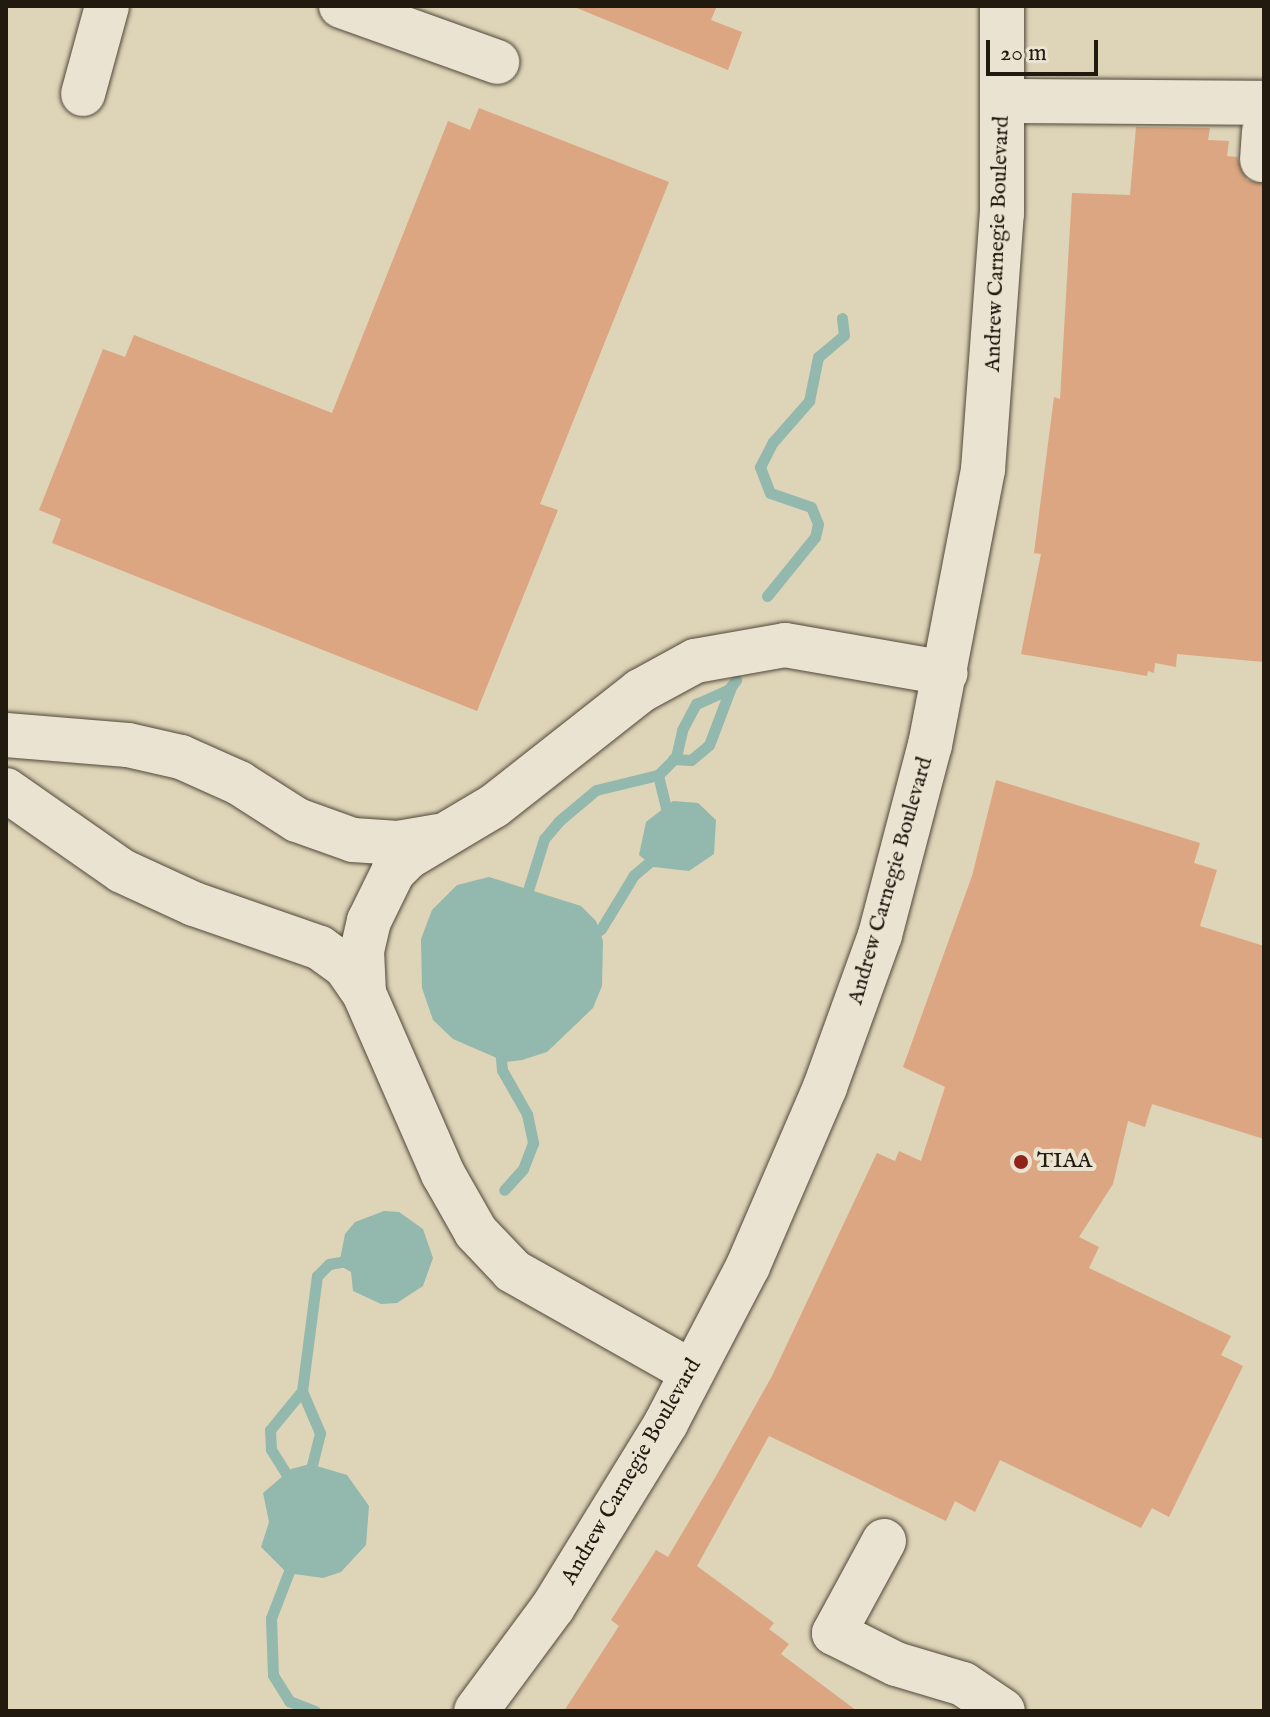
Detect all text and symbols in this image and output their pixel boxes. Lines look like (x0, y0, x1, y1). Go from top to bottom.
scale bar (990, 24, 1102, 74)
text: 20 m (1000, 38, 1047, 69)
street label: Andrew Carnegie Boulevard (980, 115, 1016, 373)
street label: Andrew Carnegie Boulevard (843, 754, 939, 1008)
place label: TIAA (1037, 1149, 1092, 1175)
marker: TIAA (1012, 1153, 1030, 1171)
street label: Andrew Carnegie Boulevard (557, 1354, 707, 1590)

